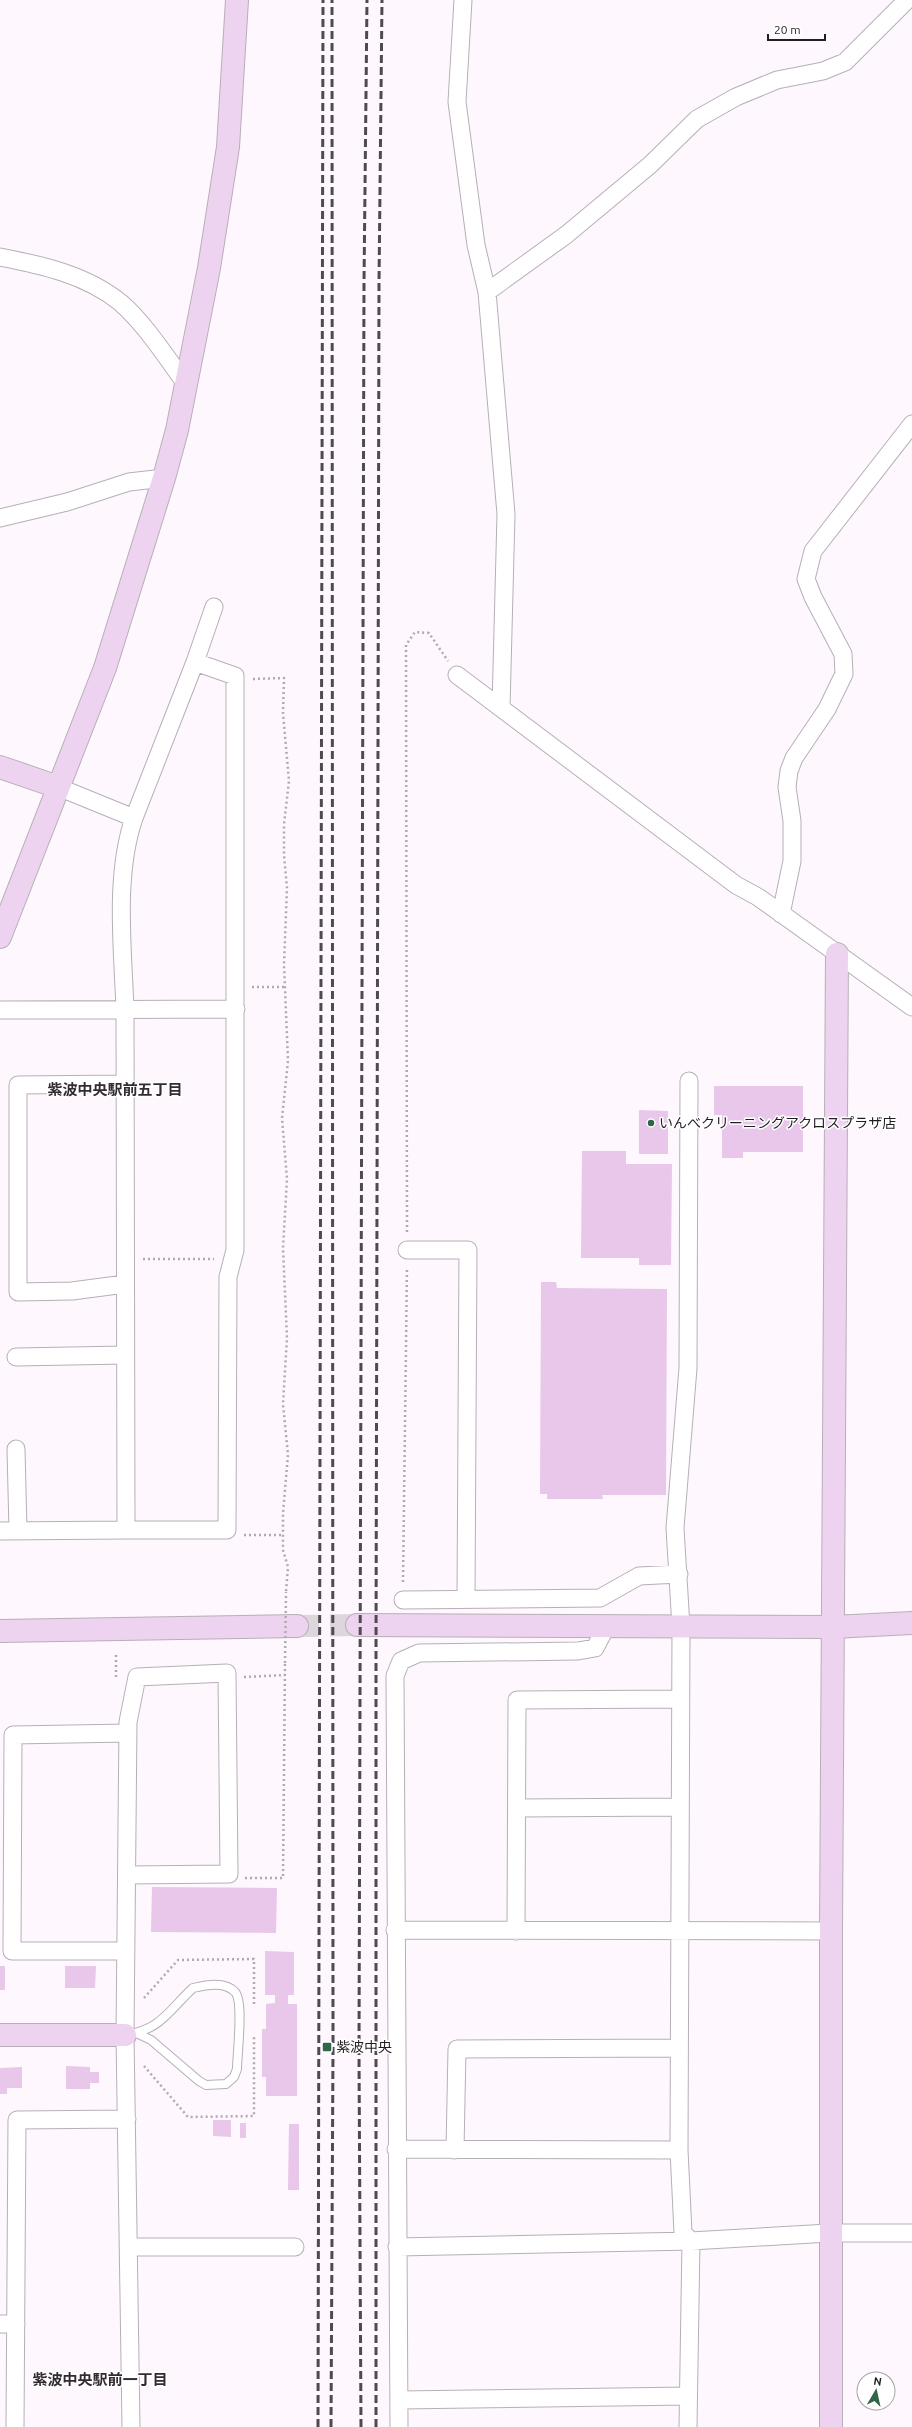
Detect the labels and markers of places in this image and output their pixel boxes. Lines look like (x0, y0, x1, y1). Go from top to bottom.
place label: いんべクリーニングアクロスプラザ店 (659, 1115, 896, 1131)
marker: いんべクリーニングアクロスプラザ店 (646, 1118, 656, 1128)
place label: 紫波中央 (336, 2039, 392, 2055)
marker: 紫波中央 (321, 2041, 333, 2053)

